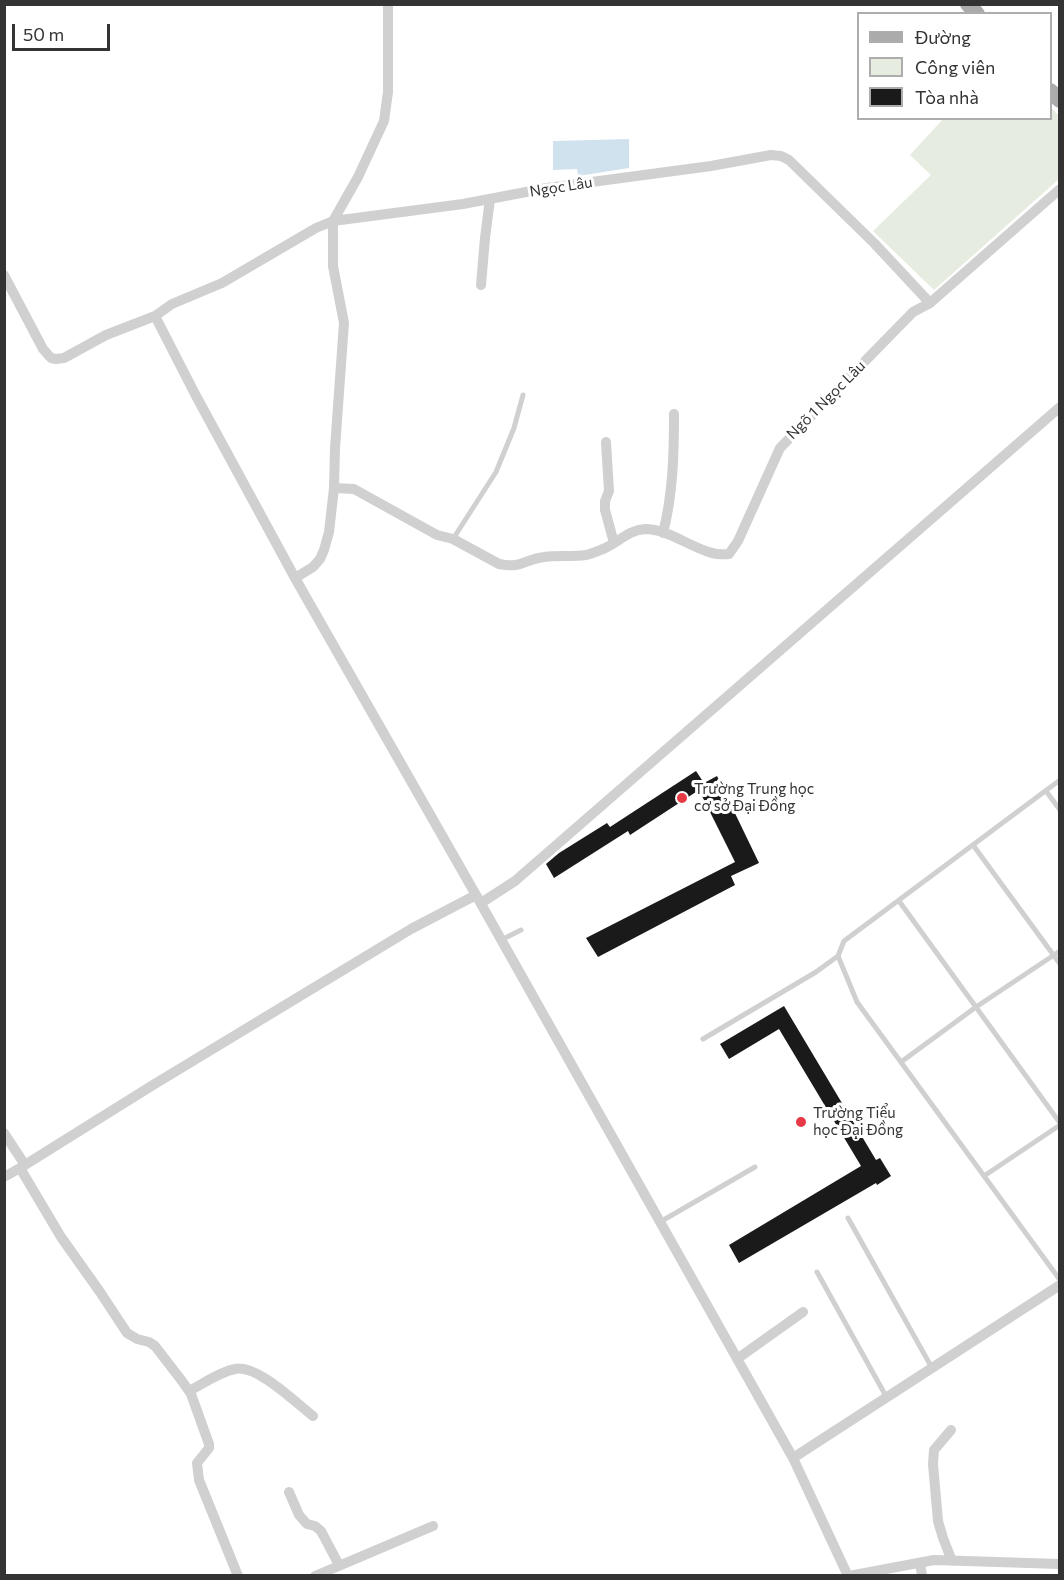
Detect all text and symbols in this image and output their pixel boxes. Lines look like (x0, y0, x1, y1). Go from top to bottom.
scale bar (15, 12, 112, 50)
legend (857, 12, 1052, 120)
text: 50 m (23, 23, 64, 45)
text: Đường (915, 26, 971, 48)
text: Công viên (915, 56, 995, 78)
text: Tòa nhà (915, 86, 979, 108)
street label: Ngọc Lâu (528, 173, 594, 201)
street label: Ngõ 1 Ngọc Lâu (783, 357, 869, 443)
place label: Trường Trung học cơ sở Đại Đồng (694, 780, 814, 815)
marker: Trường Trung học cơ sở Đại Đồng (675, 791, 689, 805)
place label: Trường Tiểu học Đại Đồng (813, 1104, 903, 1139)
marker: Trường Tiểu học Đại Đồng (794, 1115, 808, 1129)

